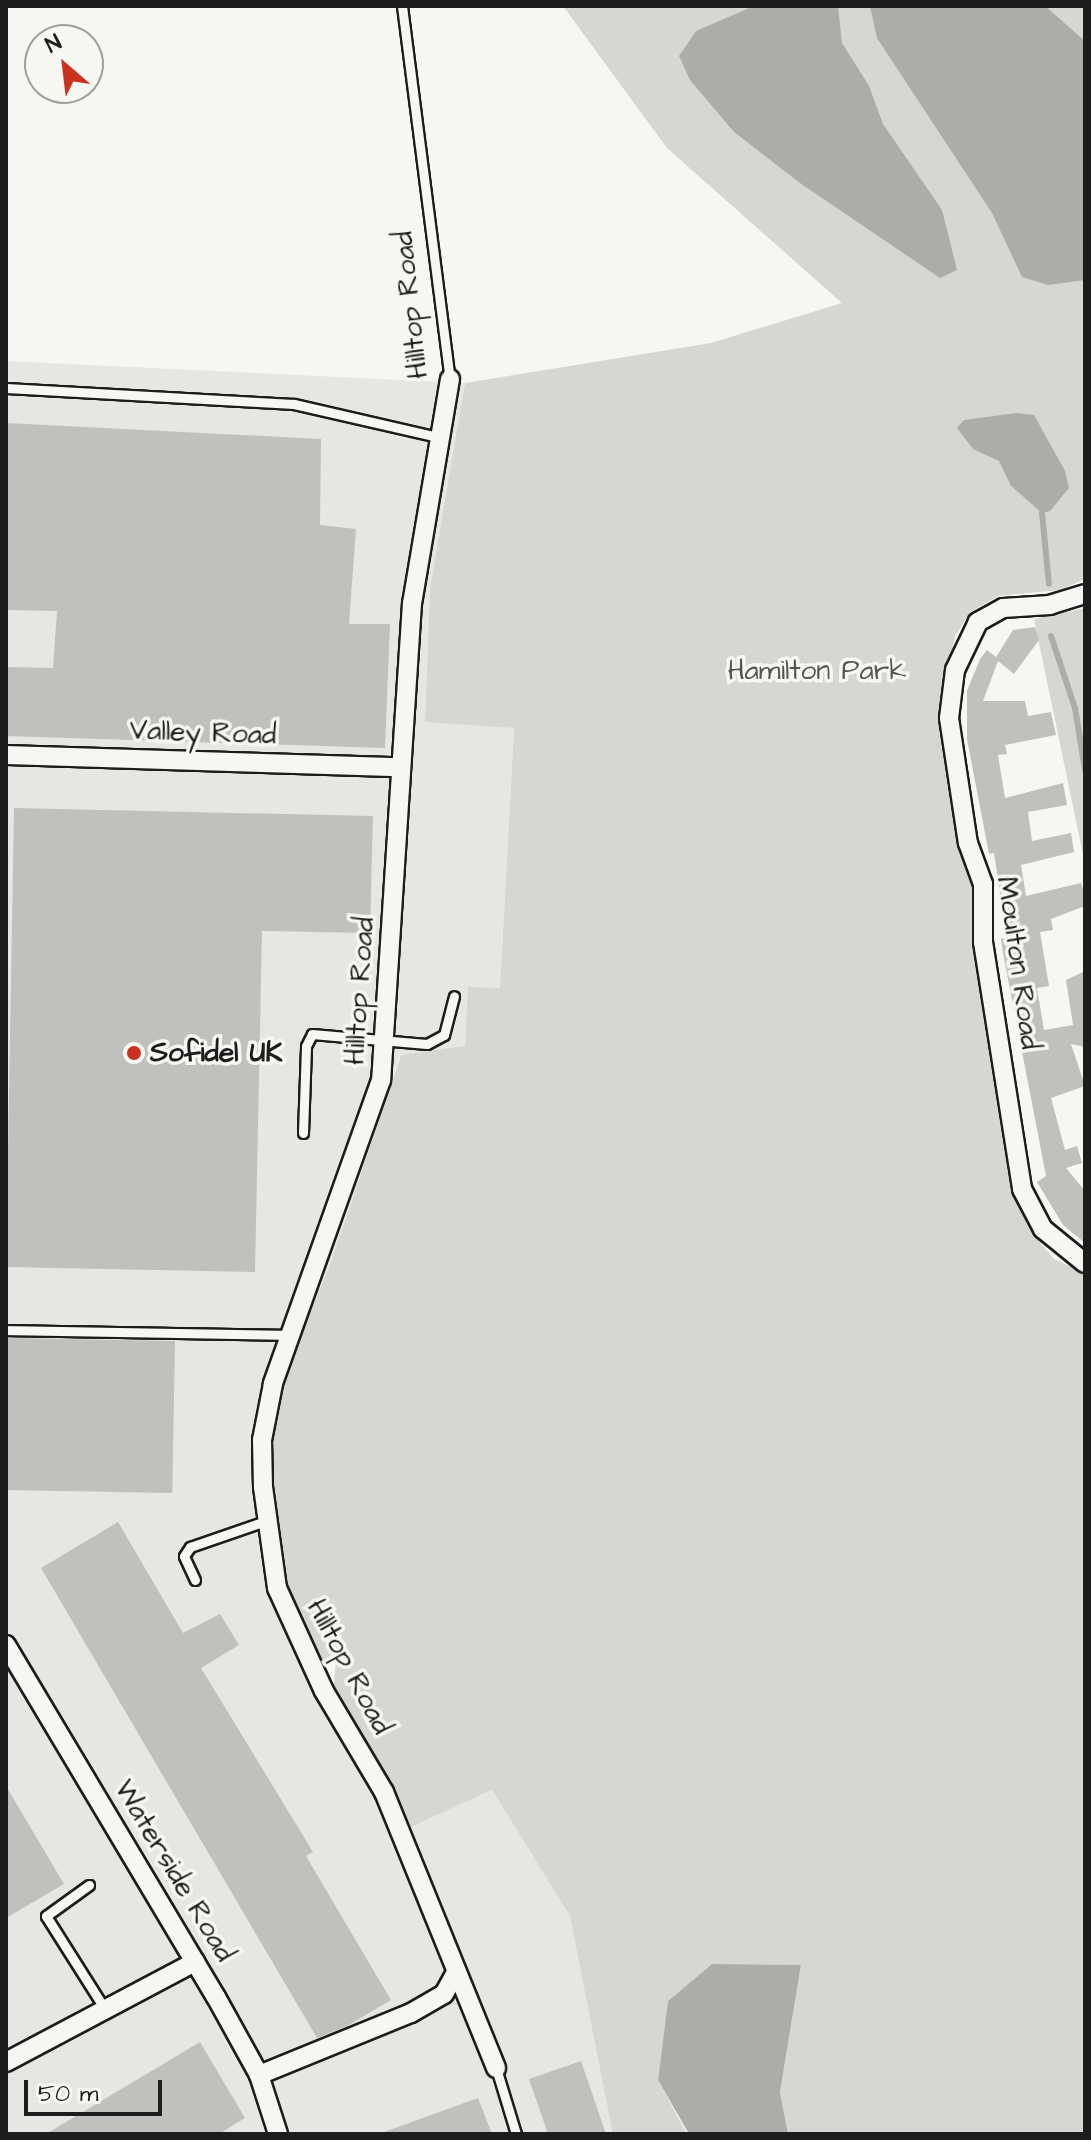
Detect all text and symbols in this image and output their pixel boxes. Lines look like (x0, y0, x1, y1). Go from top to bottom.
north arrow (24, 24, 104, 104)
text: N (40, 27, 67, 61)
street label: Hilltop Road (387, 230, 435, 380)
park label: Hamilton Park (728, 654, 906, 688)
street label: Valley Road (129, 714, 277, 752)
street label: Moulton Road (989, 874, 1047, 1052)
street label: Hilltop Road (338, 916, 382, 1066)
place label: Sofidel UK (150, 1036, 282, 1070)
marker: Sofidel UK (125, 1044, 143, 1062)
street label: Hilltop Road (299, 1594, 399, 1740)
street label: Waterside Road (107, 1774, 241, 1968)
scale bar (28, 2064, 166, 2114)
text: 50 m (38, 2077, 98, 2111)

